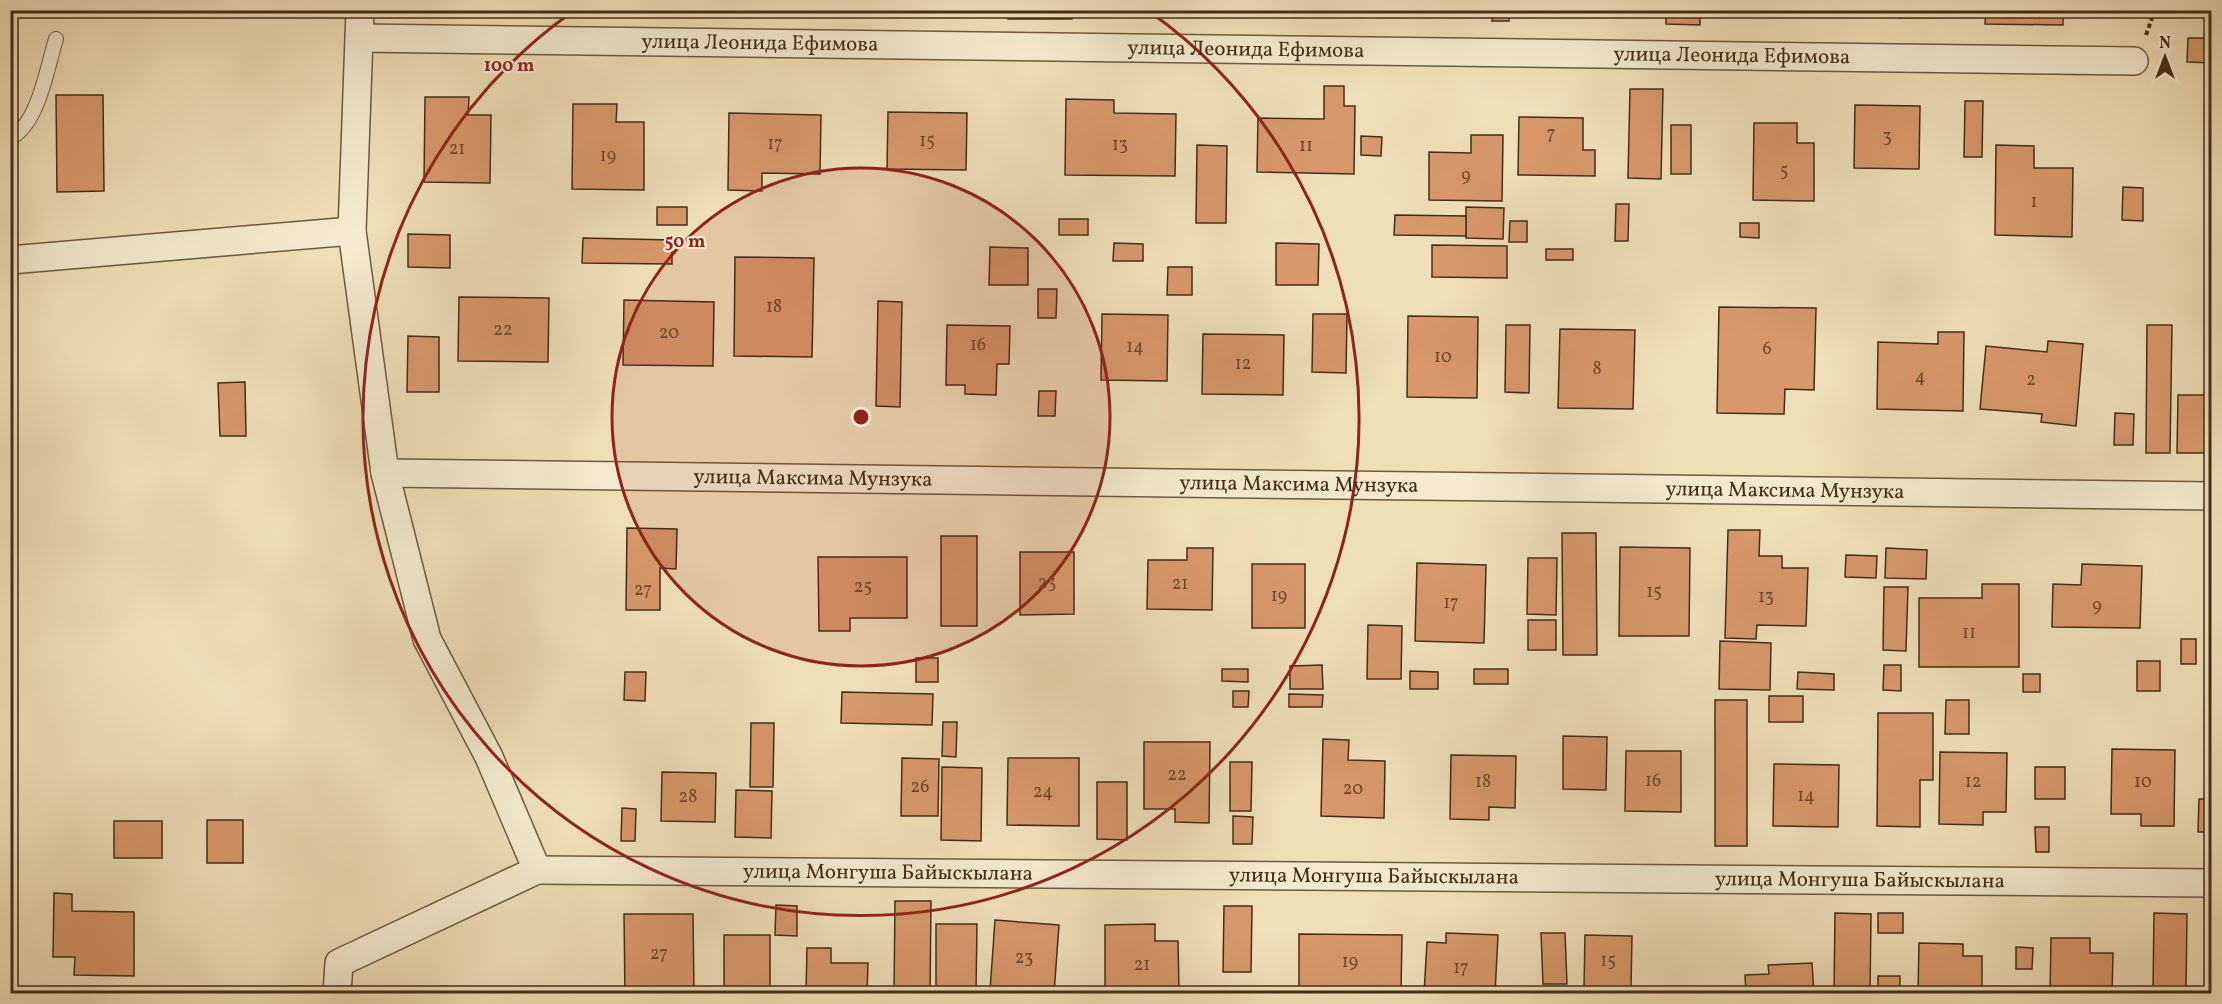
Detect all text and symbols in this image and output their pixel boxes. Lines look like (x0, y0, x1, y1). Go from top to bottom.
street label: улица Леонида Ефимова (641, 27, 879, 59)
north arrow (2135, 27, 2195, 87)
street label: улица Леонида Ефимова (1127, 33, 1365, 66)
text: N (2159, 33, 2171, 55)
street label: улица Леонида Ефимова (1613, 40, 1851, 72)
text: 100 m (484, 54, 534, 79)
house number: 7 (1547, 122, 1555, 147)
house number: 3 (1882, 125, 1892, 150)
house number: 15 (919, 129, 935, 154)
house number: 17 (767, 132, 783, 157)
house number: 13 (1112, 133, 1128, 158)
house number: 11 (1299, 134, 1313, 159)
house number: 21 (449, 137, 465, 162)
house number: 19 (600, 144, 616, 169)
house number: 5 (1780, 159, 1788, 184)
house number: 9 (1461, 164, 1471, 189)
house number: 1 (2031, 190, 2037, 215)
text: 50 m (665, 230, 705, 255)
house number: 18 (766, 295, 782, 320)
house number: 22 (493, 318, 513, 343)
house number: 20 (659, 321, 679, 346)
house number: 16 (970, 333, 986, 358)
house number: 14 (1126, 335, 1144, 360)
house number: 6 (1762, 337, 1772, 362)
house number: 10 (1434, 345, 1452, 370)
house number: 12 (1235, 352, 1251, 377)
house number: 8 (1592, 357, 1602, 382)
house number: 4 (1915, 365, 1925, 390)
house number: 2 (2026, 368, 2036, 393)
centre of rings (851, 407, 871, 427)
street label: улица Максима Мунзука (693, 462, 933, 494)
street label: улица Максима Мунзука (1179, 469, 1419, 501)
street label: улица Максима Мунзука (1665, 475, 1905, 507)
house number: 23 (1038, 571, 1056, 596)
house number: 21 (1172, 572, 1188, 597)
house number: 25 (854, 575, 872, 600)
house number: 27 (634, 578, 652, 603)
house number: 15 (1646, 580, 1662, 605)
house number: 19 (1271, 584, 1287, 609)
house number: 13 (1758, 585, 1774, 610)
house number: 17 (1443, 591, 1459, 616)
house number: 9 (2092, 594, 2102, 619)
house number: 11 (1962, 621, 1976, 646)
house number: 22 (1167, 763, 1187, 788)
house number: 16 (1645, 769, 1661, 794)
house number: 18 (1475, 770, 1491, 795)
house number: 12 (1965, 770, 1981, 795)
house number: 10 (2134, 770, 2152, 795)
house number: 26 (911, 775, 929, 800)
house number: 20 (1343, 777, 1363, 802)
house number: 24 (1033, 780, 1053, 805)
house number: 14 (1797, 784, 1815, 809)
house number: 28 (679, 785, 697, 810)
street label: улица Монгуша Байыскылана (743, 857, 1033, 888)
street label: улица Монгуша Байыскылана (1229, 861, 1519, 892)
street label: улица Монгуша Байыскылана (1715, 865, 2005, 896)
house number: 27 (650, 942, 668, 967)
house number: 23 (1015, 946, 1033, 971)
house number: 15 (1600, 949, 1616, 974)
house number: 19 (1342, 950, 1358, 975)
house number: 21 (1134, 953, 1150, 978)
house number: 17 (1453, 956, 1469, 981)

